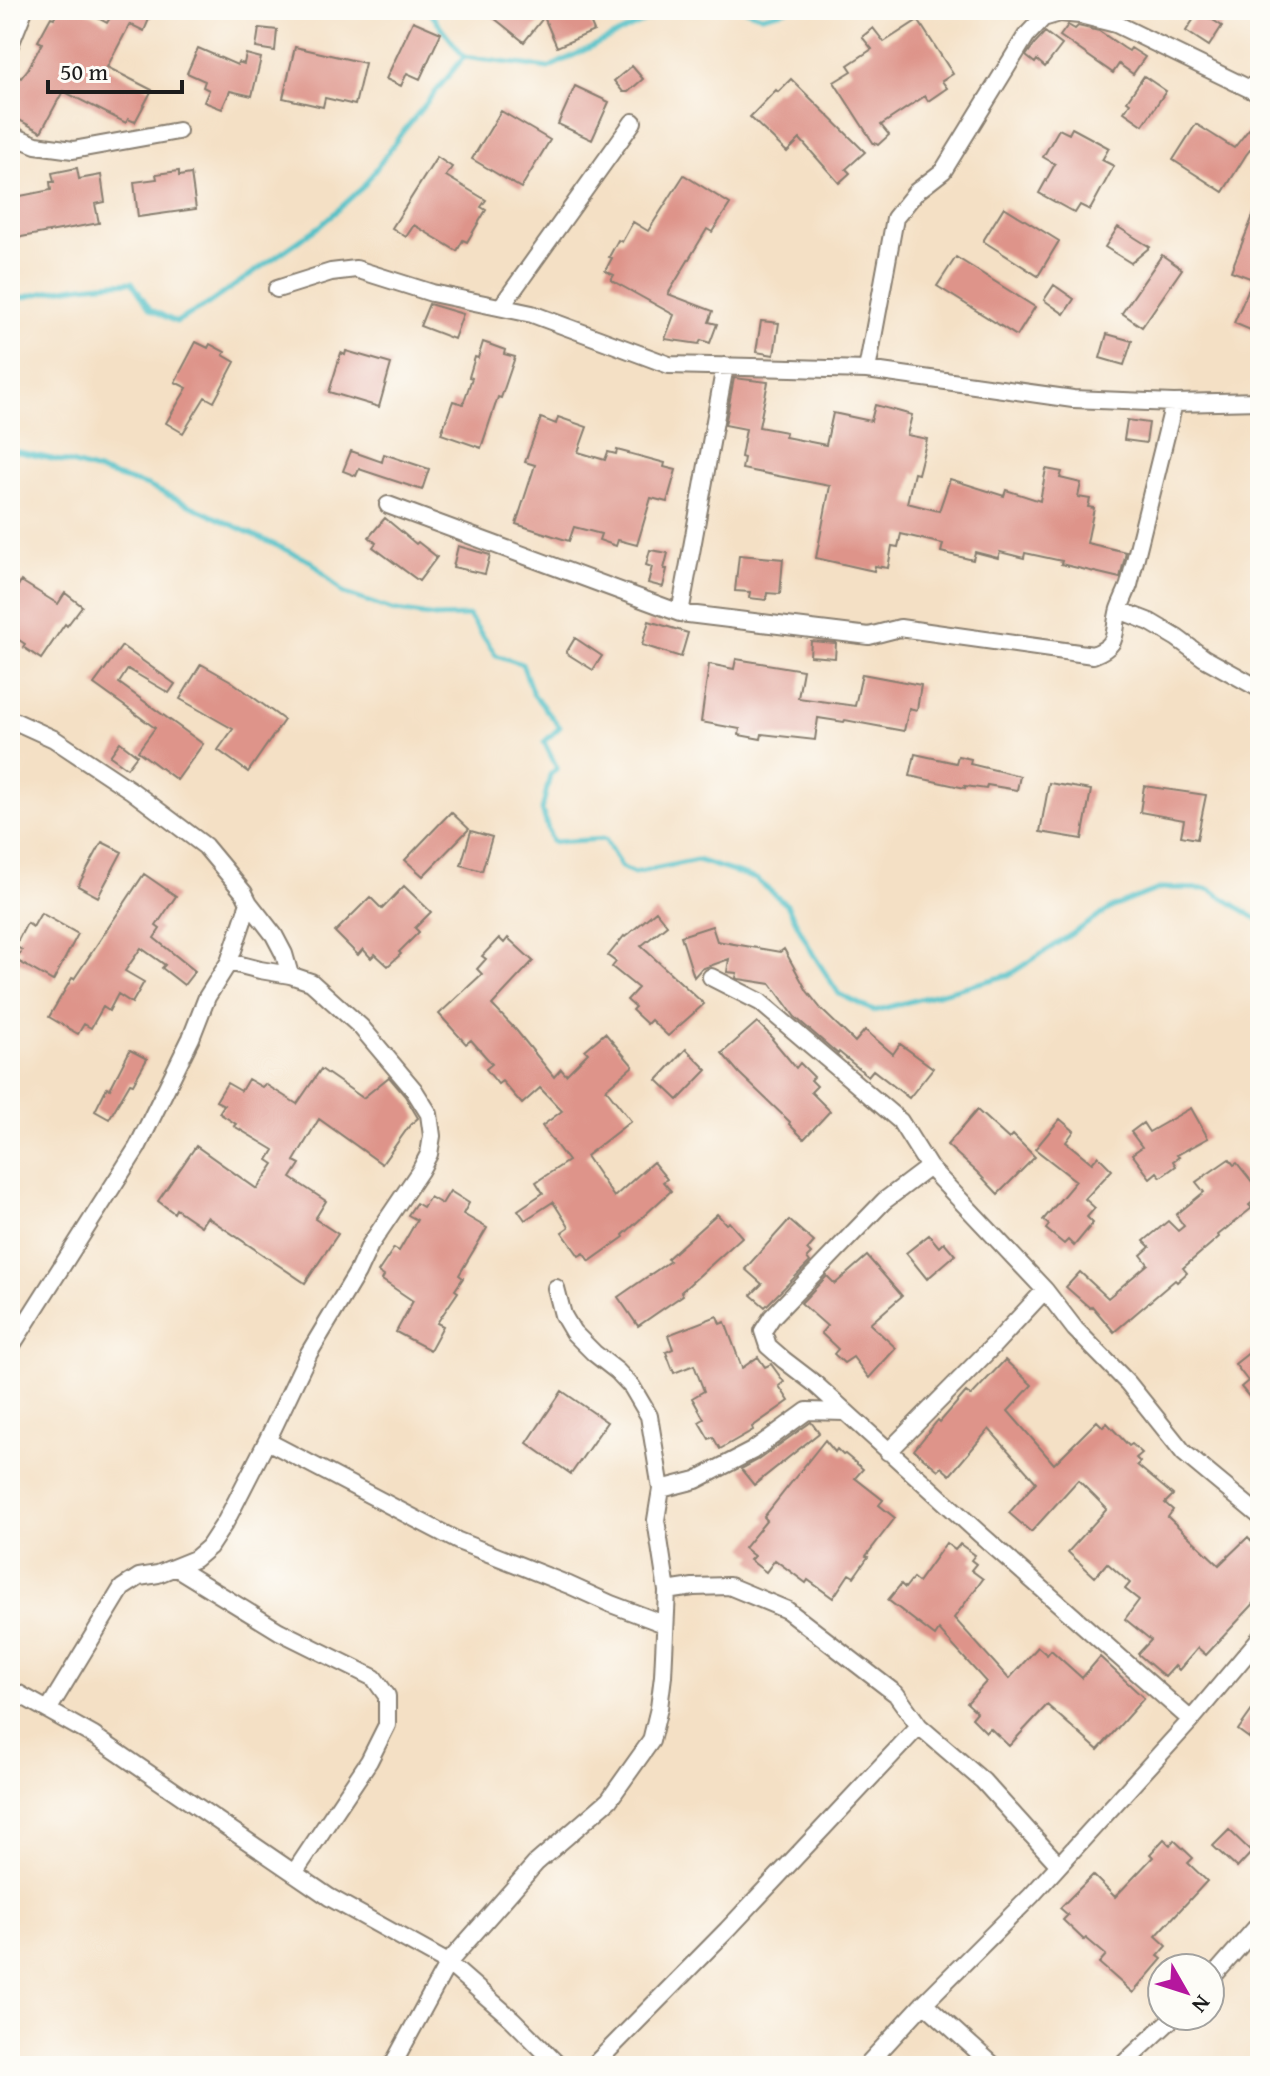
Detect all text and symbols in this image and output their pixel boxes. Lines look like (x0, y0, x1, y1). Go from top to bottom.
scale bar (48, 44, 182, 94)
text: 50 m (60, 54, 108, 89)
north arrow (1146, 1952, 1226, 2032)
text: N (1184, 1989, 1219, 2021)

